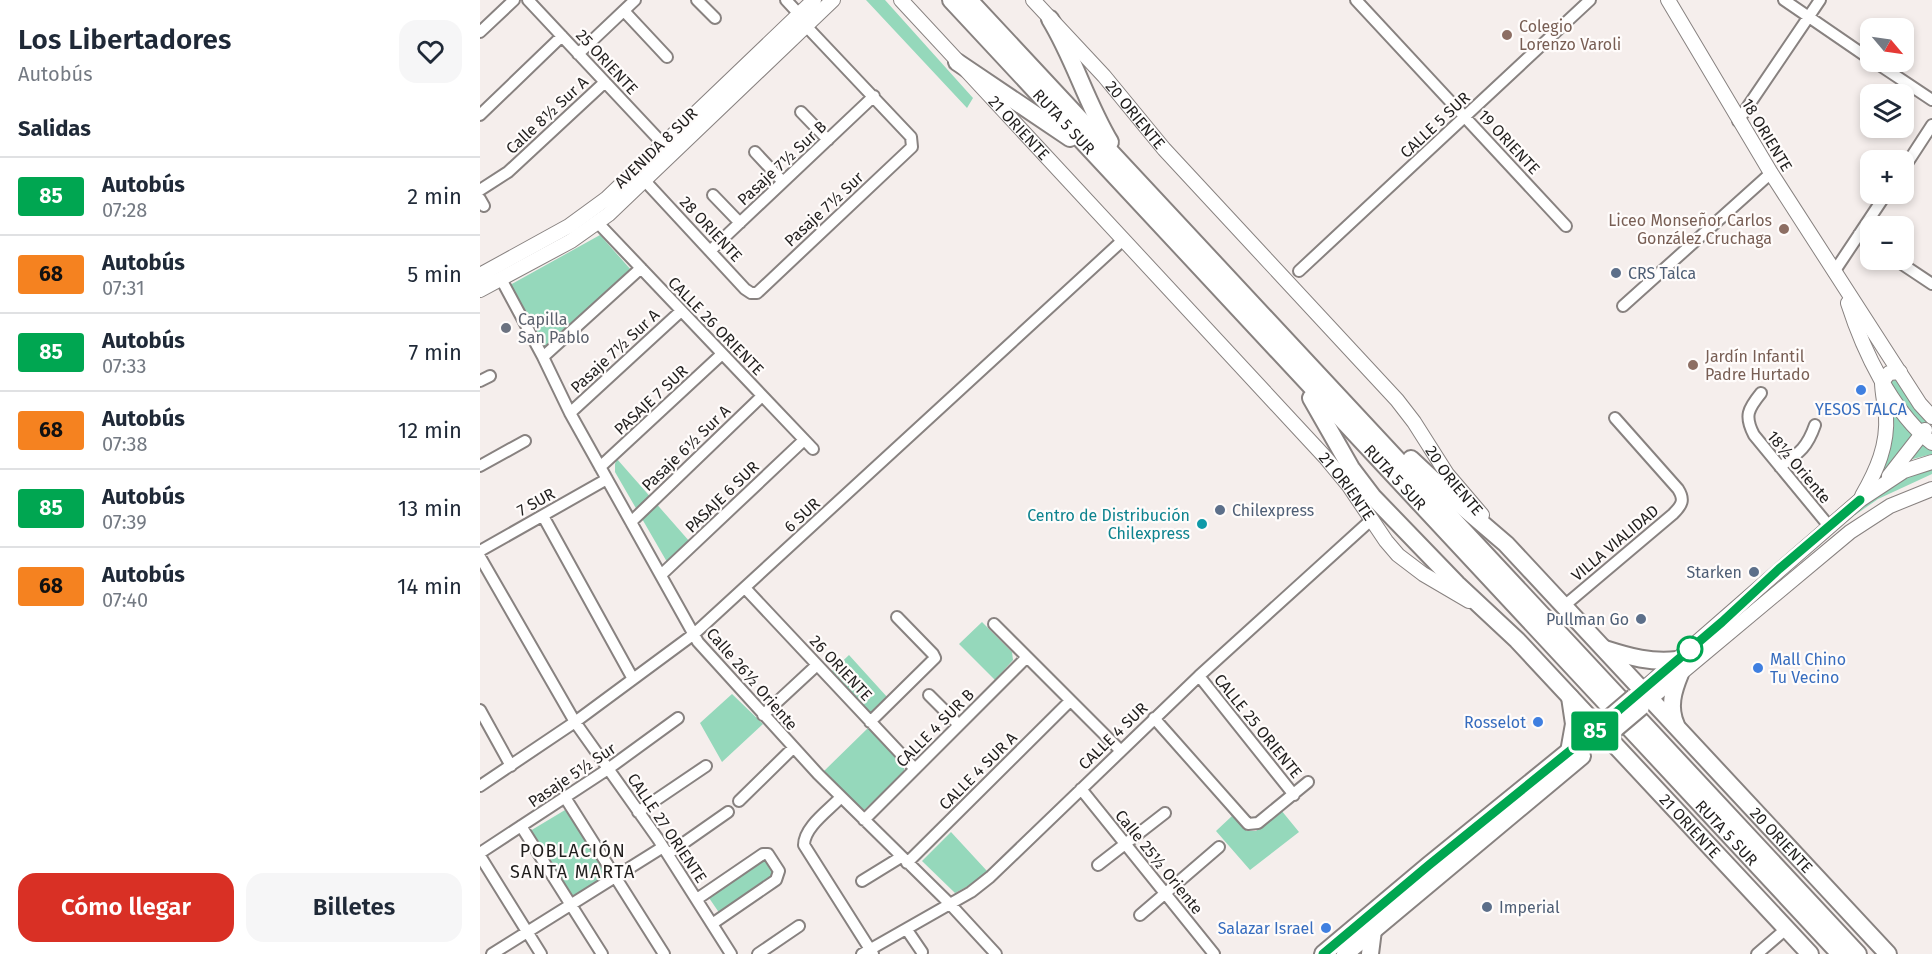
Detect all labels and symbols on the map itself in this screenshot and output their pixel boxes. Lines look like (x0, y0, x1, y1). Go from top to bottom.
place label: Colegio Lorenzo Varoli (1519, 17, 1621, 54)
north arrow (1860, 18, 1914, 72)
street label: 25 ORIENTE (572, 26, 642, 98)
marker: Colegio Lorenzo Varoli (1500, 28, 1514, 42)
street label: Calle 8½ Sur A (502, 72, 593, 158)
street label: 20 ORIENTE (1102, 77, 1169, 153)
street label: RUTA 5 SUR (1029, 85, 1099, 158)
street label: CALLE 5 SUR (1396, 88, 1474, 162)
street label: 21 ORIENTE (985, 92, 1054, 164)
street label: 18 ORIENTE (1738, 95, 1796, 175)
street label: AVENIDA 8 SUR (611, 104, 702, 192)
street label: 19 ORIENTE (1474, 106, 1544, 178)
street label: Pasaje 7½ Sur B (733, 117, 831, 209)
street label: Pasaje 7½ Sur (781, 168, 867, 250)
street label: 28 ORIENTE (676, 192, 746, 266)
place label: Liceo Monseñor Carlos González Cruchaga (1608, 211, 1772, 248)
marker: Liceo Monseñor Carlos González Cruchaga (1777, 222, 1791, 236)
place label: CRS Talca (1628, 264, 1696, 283)
marker: CRS Talca (1609, 266, 1623, 280)
street label: CALLE 26 ORIENTE (664, 273, 768, 379)
street label: Pasaje 7½ Sur A (567, 305, 664, 397)
place label: Capilla San Pablo (518, 310, 590, 347)
marker: Capilla San Pablo (499, 321, 513, 335)
place label: Jardín Infantil Padre Hurtado (1705, 347, 1810, 384)
marker: Jardín Infantil Padre Hurtado (1686, 358, 1700, 372)
street label: PASAJE 7 SUR (610, 361, 692, 439)
marker: YESOS TALCA (1854, 383, 1868, 397)
street label: Pasaje 6½ Sur A (638, 400, 735, 495)
place label: YESOS TALCA (1815, 400, 1908, 419)
street label: 18½ Oriente (1763, 427, 1835, 507)
street label: RUTA 5 SUR (1360, 440, 1431, 514)
street label: 20 ORIENTE (1422, 442, 1487, 519)
street label: 21 ORIENTE (1315, 448, 1379, 524)
street label: PASAJE 6 SUR (681, 457, 763, 537)
street label: 7 SUR (514, 484, 559, 520)
street label: 6 SUR (780, 494, 824, 536)
place label: Chilexpress (1232, 501, 1314, 520)
street label: VILLA VIALIDAD (1568, 501, 1662, 585)
marker: Chilexpress (1213, 503, 1227, 517)
place label: Centro de Distribución Chilexpress (1027, 506, 1190, 543)
marker: Centro de Distribución Chilexpress (1195, 517, 1209, 531)
place label: Starken (1687, 563, 1742, 582)
marker: Starken (1747, 565, 1761, 579)
place label: Pullman Go (1546, 610, 1629, 629)
marker: Pullman Go (1634, 612, 1648, 626)
street label: Calle 26½ Oriente (702, 624, 802, 734)
street label: 26 ORIENTE (806, 631, 876, 705)
unlabelled marker (1677, 636, 1703, 662)
place label: Mall Chino Tu Vecino (1770, 650, 1846, 687)
marker: Mall Chino Tu Vecino (1751, 661, 1765, 675)
street label: CALLE 25 ORIENTE (1210, 670, 1306, 782)
street label: CALLE 4 SUR B (892, 685, 978, 771)
street label: CALLE 4 SUR (1075, 698, 1152, 774)
line badge: 85 (1568, 712, 1622, 750)
place label: Rosselot (1464, 713, 1526, 732)
marker: Rosselot (1531, 715, 1545, 729)
street label: CALLE 4 SUR A (935, 728, 1021, 814)
street label: Pasaje 5½ Sur (525, 738, 620, 811)
street label: CALLE 27 ORIENTE (623, 770, 711, 886)
street label: 21 ORIENTE (1656, 790, 1725, 862)
street label: RUTA 5 SUR (1692, 796, 1762, 869)
street label: 20 ORIENTE (1747, 803, 1817, 877)
street label: Calle 25½ Oriente (1111, 806, 1207, 918)
district label: POBLACIÓN SANTA MARTA (510, 840, 636, 883)
place label: Imperial (1499, 898, 1560, 917)
marker: Imperial (1480, 900, 1494, 914)
place label: Salazar Israel (1218, 919, 1314, 938)
marker: Salazar Israel (1319, 921, 1333, 935)

